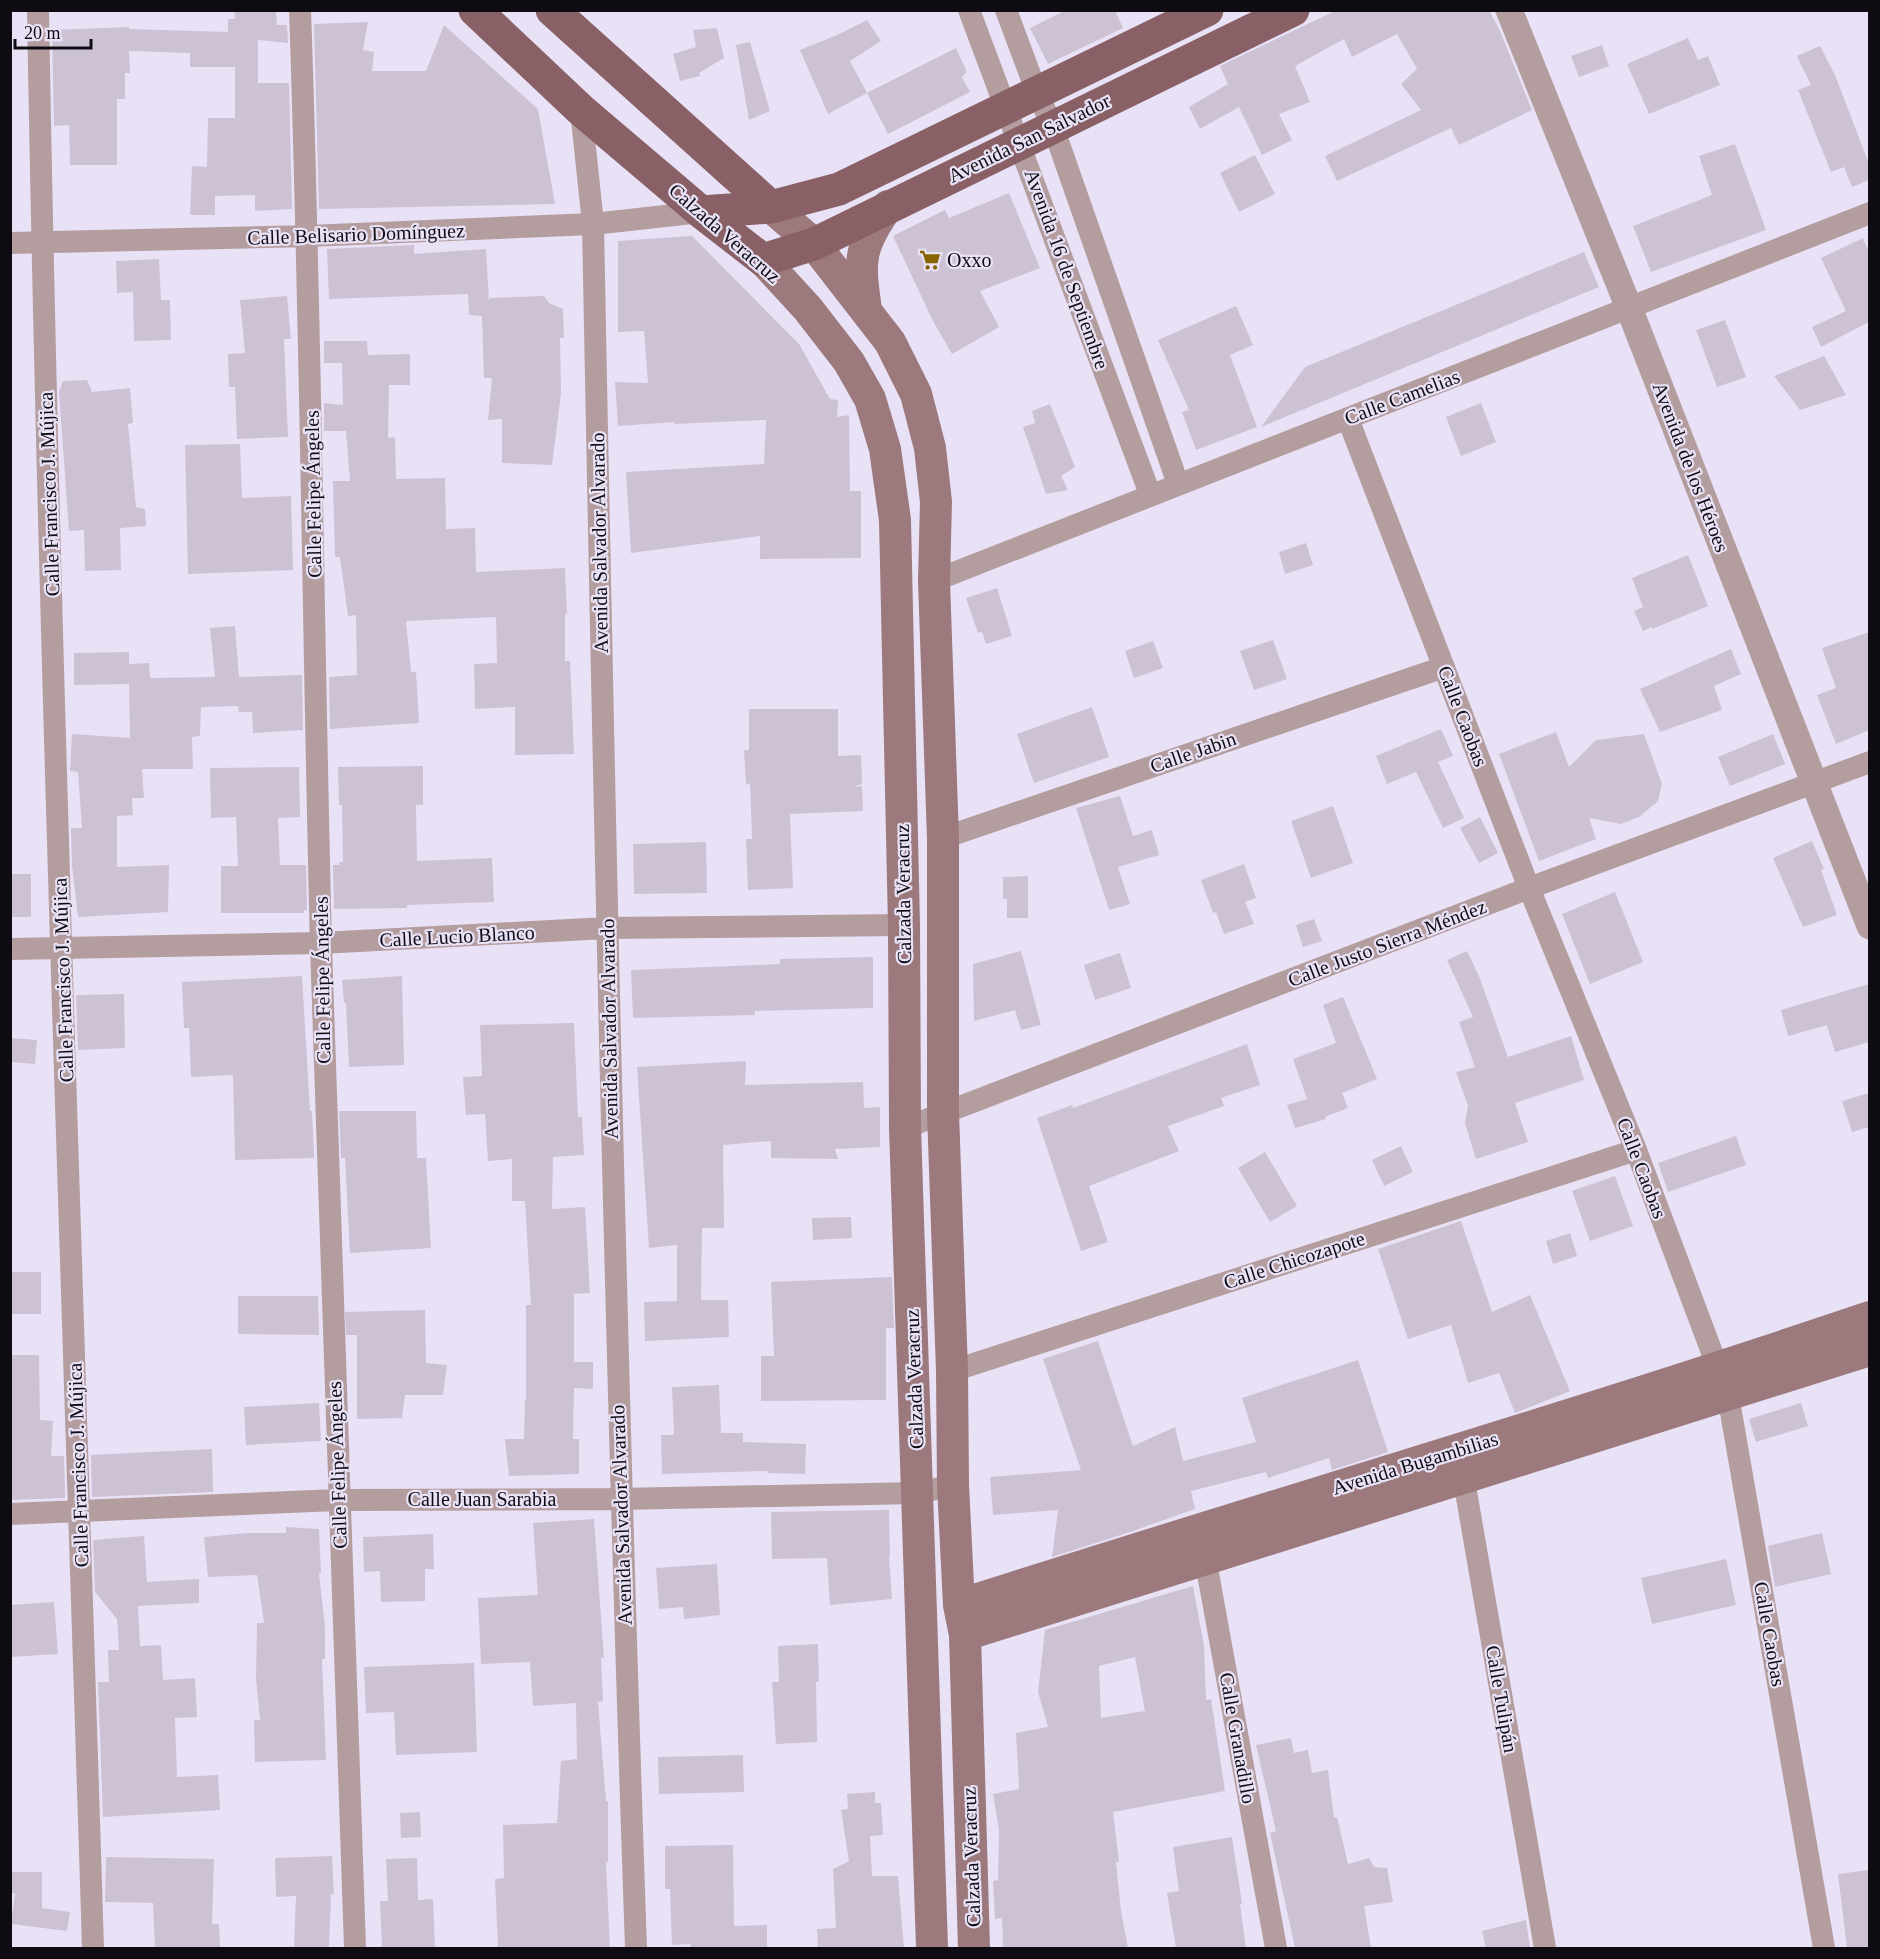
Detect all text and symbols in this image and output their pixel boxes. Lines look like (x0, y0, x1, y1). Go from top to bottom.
scale bar (15, 12, 92, 50)
text: 20 m (24, 23, 61, 43)
street label: Avenida San Salvador (944, 89, 1114, 187)
street label: Avenida 16 de Septiembre (1020, 166, 1114, 372)
street label: Calzada Veracruz (665, 179, 785, 287)
street label: Calle Belisario Domínguez (247, 219, 465, 250)
supermarket icon: Oxxo (918, 248, 942, 272)
place label: Oxxo (947, 249, 991, 271)
street label: Calle Camelias (1341, 365, 1463, 429)
street label: Avenida de los Héroes (1648, 379, 1734, 555)
street label: Calle Francisco J. Mújica (34, 391, 65, 597)
street label: Calle Felipe Ángeles (301, 410, 326, 578)
street label: Avenida Salvador Alvarado (586, 432, 612, 654)
street label: Calle Caobas (1434, 663, 1492, 770)
street label: Calle Jabin (1147, 727, 1239, 777)
street label: Calzada Veracruz (891, 824, 915, 964)
street label: Calle Francisco J. Mújica (48, 877, 79, 1083)
street label: Calle Justo Sierra Méndez (1285, 895, 1489, 991)
street label: Calle Felipe Ángeles (310, 896, 335, 1064)
street label: Avenida Salvador Alvarado (596, 918, 622, 1140)
street label: Calle Lucio Blanco (379, 921, 535, 951)
street label: Calle Caobas (1613, 1115, 1671, 1222)
street label: Calle Chicozapote (1221, 1227, 1368, 1294)
street label: Calzada Veracruz (901, 1308, 927, 1449)
street label: Calle Francisco J. Mújica (63, 1362, 94, 1568)
street label: Calle Felipe Ángeles (323, 1381, 352, 1549)
street label: Avenida Salvador Alvarado (606, 1404, 636, 1626)
street label: Avenida Bugambilias (1329, 1427, 1501, 1500)
street label: Calle Juan Sarabia (408, 1488, 557, 1510)
street label: Calle Caobas (1750, 1580, 1790, 1688)
street label: Calle Tulipán (1481, 1644, 1522, 1754)
street label: Calle Granadillo (1216, 1671, 1260, 1805)
street label: Calzada Veracruz (958, 1786, 984, 1927)

